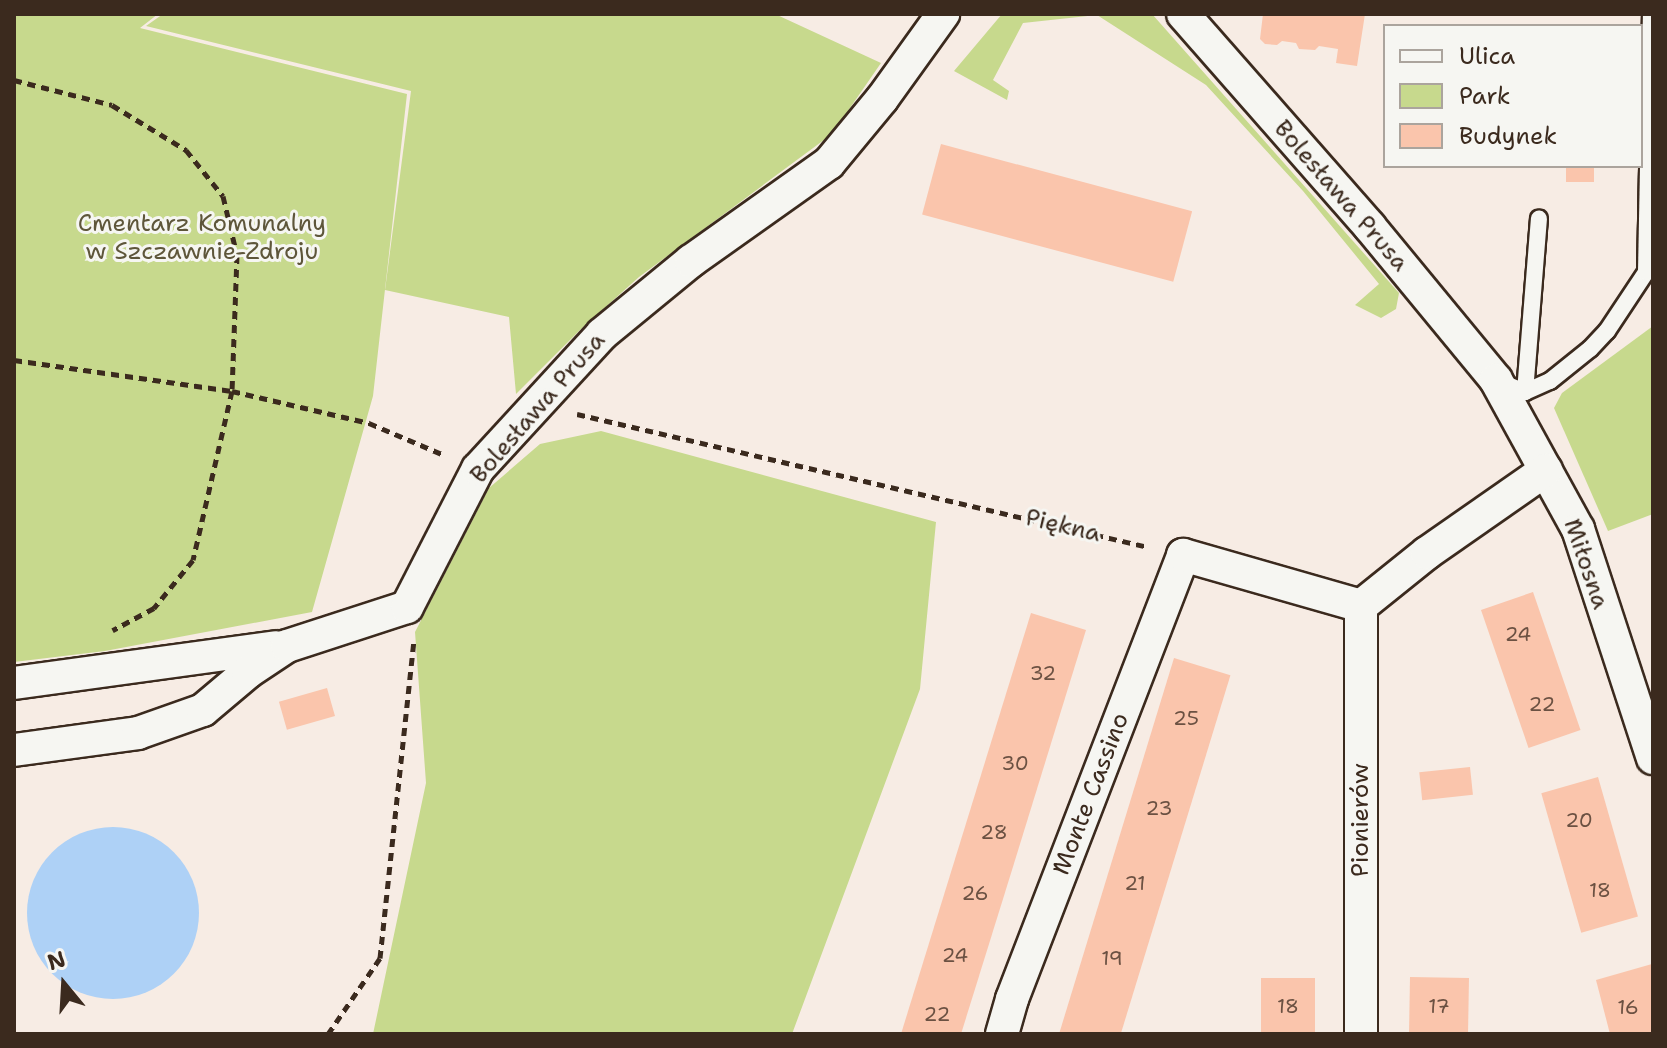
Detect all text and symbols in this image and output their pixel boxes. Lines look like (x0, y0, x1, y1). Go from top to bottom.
legend (1383, 24, 1643, 168)
text: Ulica (1459, 40, 1515, 72)
text: Park (1459, 80, 1511, 112)
street label: Bolesława Prusa (1268, 115, 1414, 277)
text: Budynek (1459, 120, 1557, 152)
park label: Cmentarz Komunalny w Szczawnie-Zdroju (78, 210, 326, 266)
street label: Bolesława Prusa (465, 327, 611, 489)
street label: Piękna (1023, 503, 1103, 549)
street label: Miłosna (1557, 515, 1615, 613)
house number: 24 (1505, 622, 1531, 646)
house number: 32 (1030, 661, 1056, 685)
house number: 22 (1529, 692, 1555, 716)
house number: 25 (1173, 706, 1199, 730)
street label: Monte Cassino (1047, 709, 1135, 879)
house number: 30 (1001, 751, 1029, 775)
street label: Pionierów (1347, 763, 1375, 877)
house number: 23 (1146, 796, 1172, 820)
house number: 20 (1565, 808, 1593, 832)
house number: 28 (980, 820, 1008, 844)
house number: 21 (1124, 871, 1146, 895)
house number: 18 (1589, 878, 1611, 902)
house number: 26 (961, 881, 989, 905)
house number: 24 (942, 943, 968, 967)
north arrow (24, 944, 104, 1024)
text: N (44, 944, 69, 977)
house number: 19 (1101, 946, 1123, 970)
house number: 18 (1277, 994, 1299, 1018)
house number: 17 (1428, 994, 1450, 1018)
house number: 16 (1617, 995, 1639, 1019)
house number: 22 (924, 1002, 950, 1026)

